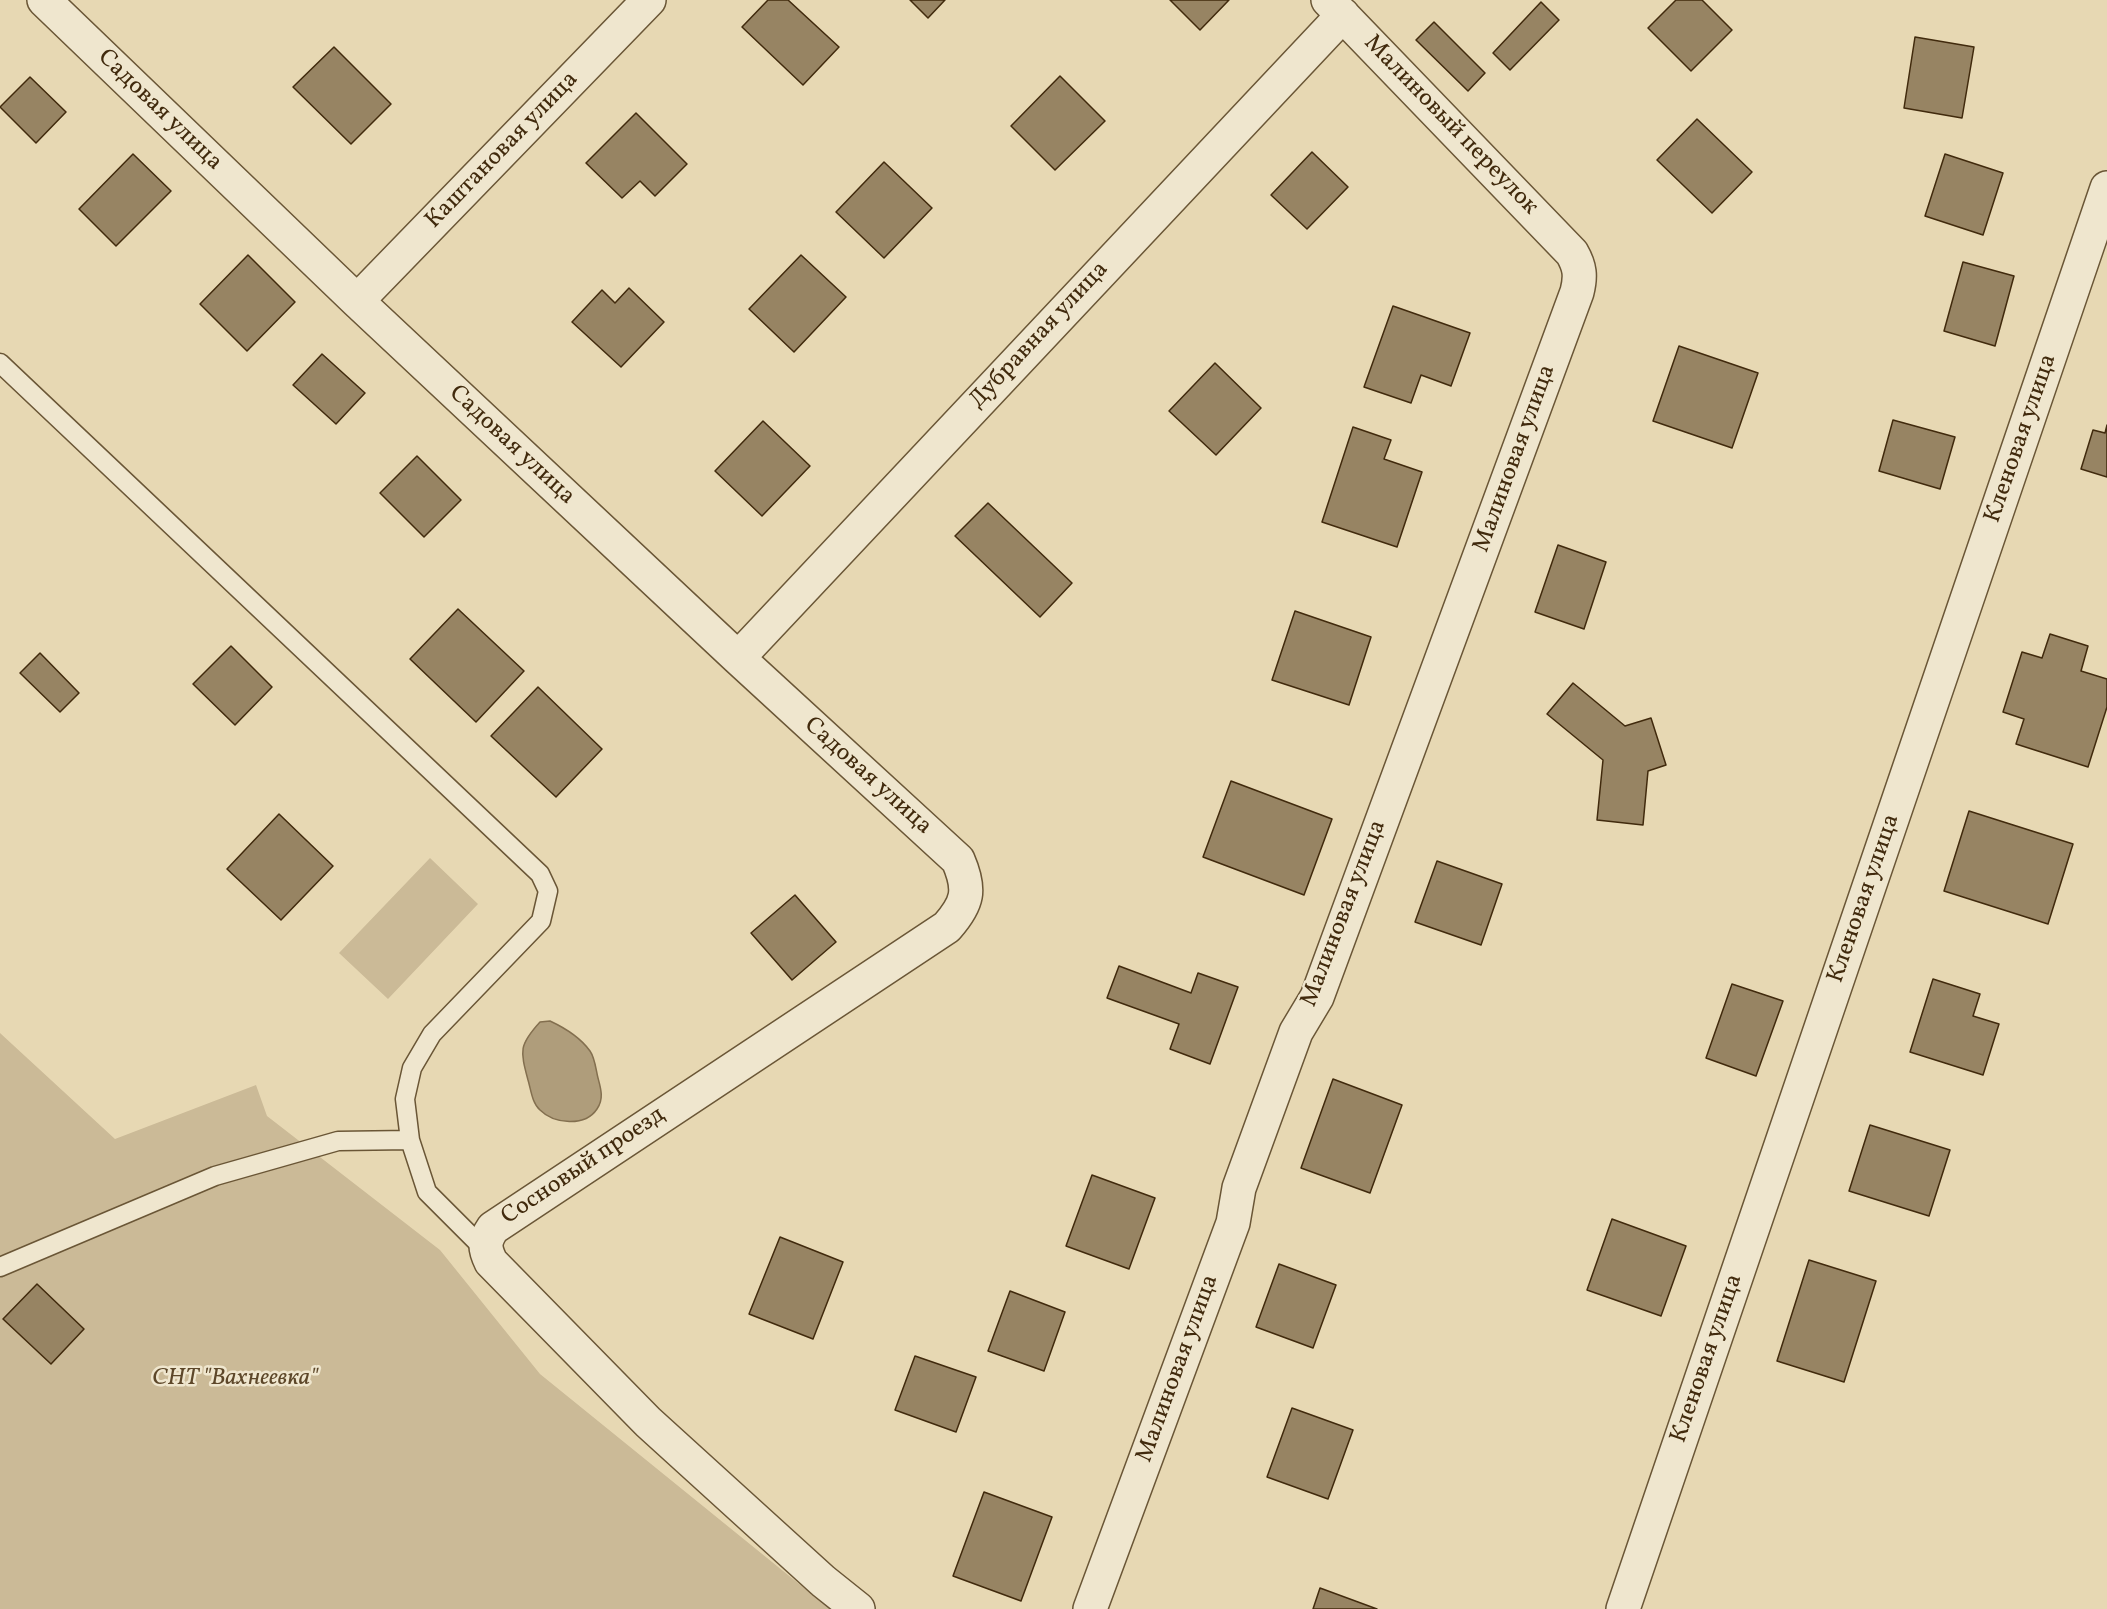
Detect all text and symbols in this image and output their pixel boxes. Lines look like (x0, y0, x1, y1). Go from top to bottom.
street label: Малиновый переулок (1357, 30, 1543, 222)
street label: Садовая улица (91, 44, 227, 178)
street label: Каштановая улица (421, 66, 585, 236)
street label: Дубравная улица (964, 256, 1116, 416)
street label: Кленовая улица (1980, 351, 2064, 527)
street label: Малиновая улица (1469, 361, 1563, 557)
street label: Садовая улица (442, 380, 580, 512)
street label: Садовая улица (797, 712, 937, 842)
street label: Кленовая улица (1823, 811, 1907, 987)
street label: Малиновая улица (1296, 817, 1394, 1011)
street label: Сосновый проезд (497, 1102, 671, 1232)
street label: Малиновая улица (1132, 1271, 1226, 1467)
street label: Кленовая улица (1666, 1271, 1750, 1447)
park label: СНТ "Вахнеевка" (152, 1366, 318, 1394)

